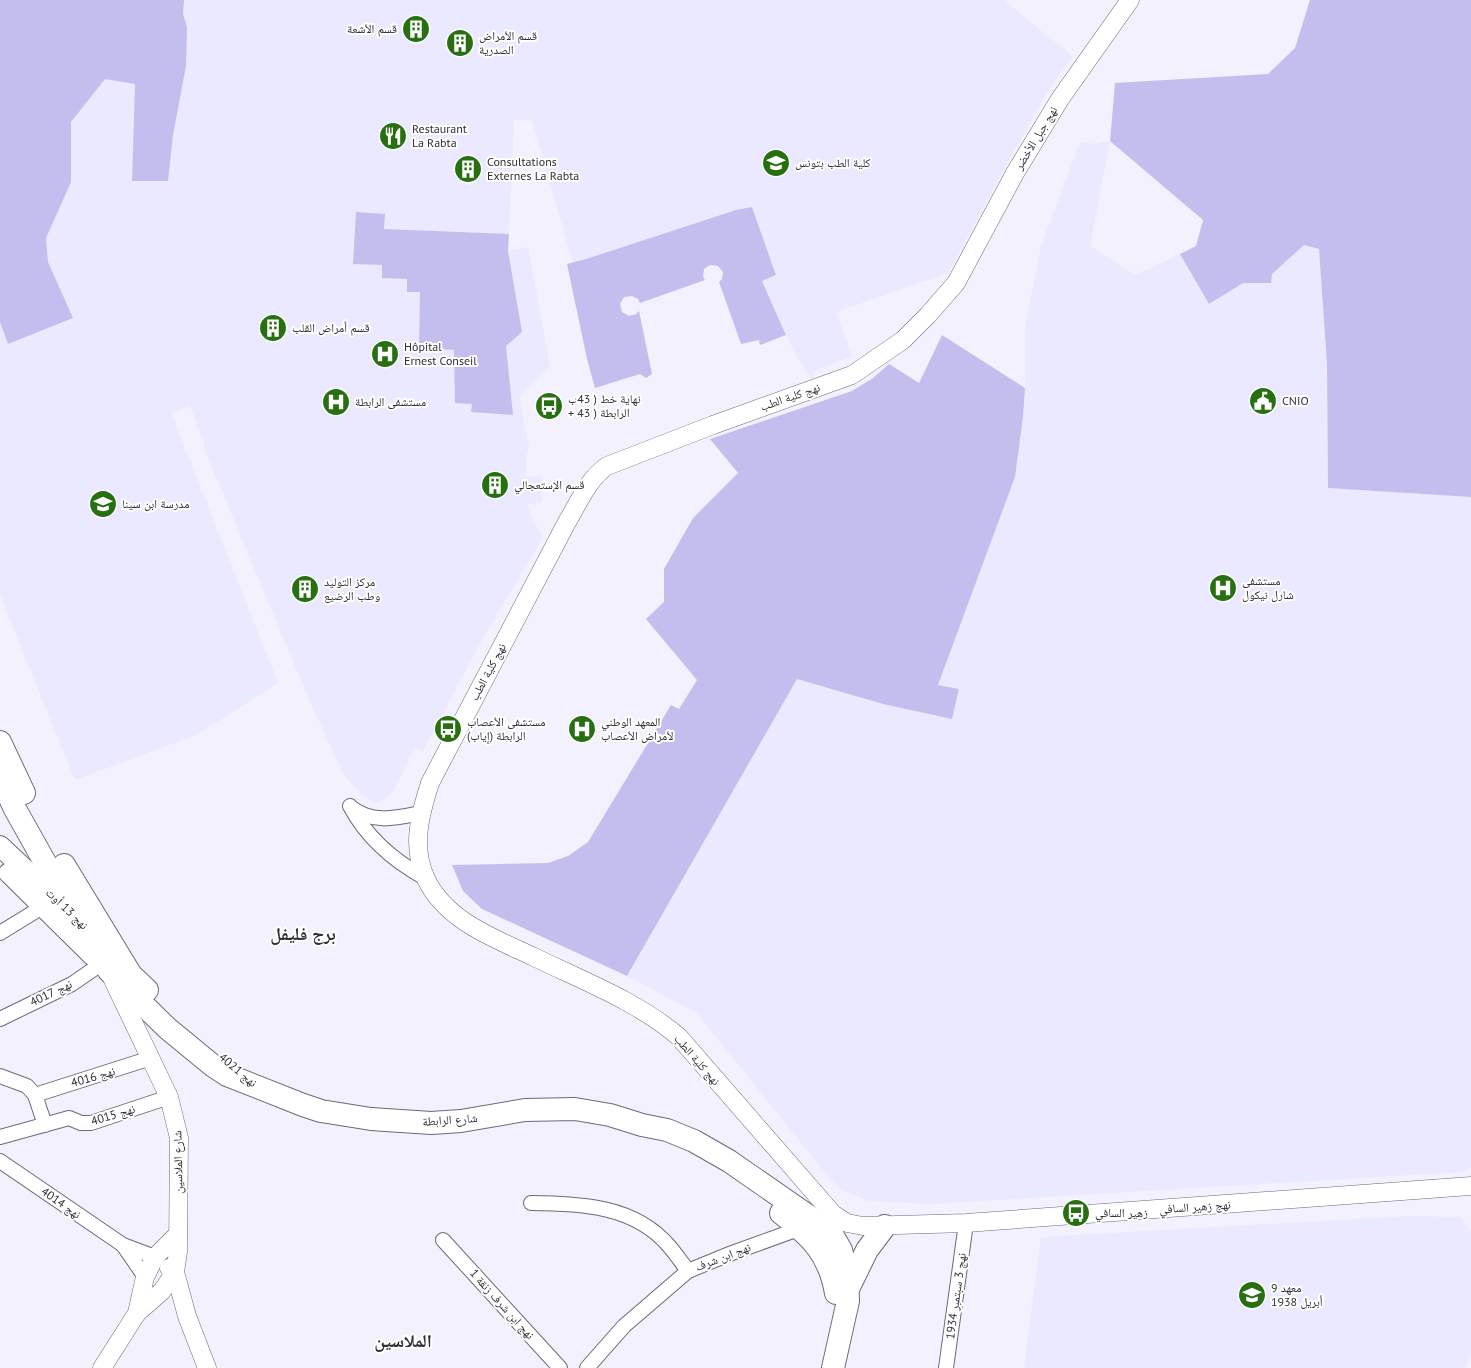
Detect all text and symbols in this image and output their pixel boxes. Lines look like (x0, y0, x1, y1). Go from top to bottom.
building icon: قسم الأشعة (401, 14, 431, 44)
place label: قسم الأشعة (347, 21, 397, 37)
building icon: قسم الأمراض الصدرية (445, 28, 475, 58)
place label: قسم الأمراض الصدرية (479, 28, 537, 57)
street label: نهج جبل الأخضر (1010, 103, 1061, 173)
restaurant icon: Restaurant La Rabta (378, 121, 408, 151)
place label: Restaurant La Rabta (412, 121, 467, 150)
school or university icon: كلية الطب بتونس (761, 148, 791, 178)
building icon: Consultations Externes La Rabta (453, 154, 483, 184)
place label: Consultations Externes La Rabta (487, 154, 579, 183)
place label: كلية الطب بتونس (795, 155, 871, 170)
building icon: قسم أمراض القلب (258, 313, 288, 343)
place label: قسم أمراض القلب (292, 320, 370, 336)
hospital icon: Hôpital Ernest Conseil (370, 339, 400, 369)
place label: Hôpital Ernest Conseil (404, 339, 477, 368)
street label: نهج كلية الطب (758, 379, 822, 414)
public building icon: CNIO (1248, 386, 1278, 416)
hospital icon: مستشفى الرابطة (321, 387, 351, 417)
bus stop icon: نهاية خط ( 43ب + 43 ) الرابطة (534, 391, 564, 421)
place label: نهاية خط ( 43ب + 43 ) الرابطة (568, 391, 641, 420)
place label: CNIO (1282, 393, 1309, 408)
place label: مستشفى الرابطة (355, 394, 426, 409)
building icon: قسم الإستعجالي (480, 470, 510, 500)
place label: قسم الإستعجالي (514, 477, 585, 495)
school or university icon: مدرسة ابن سينا (88, 489, 118, 519)
place label: مدرسة ابن سينا (122, 496, 189, 511)
hospital icon: مستشفى شارل نيكول (1208, 573, 1238, 603)
place label: مستشفى شارل نيكول (1242, 573, 1294, 602)
building icon: مركز التوليد وطب الرضيع (290, 574, 320, 604)
place label: مركز التوليد وطب الرضيع (324, 574, 380, 603)
street label: نهج كلية الطب (466, 641, 509, 703)
bus stop icon: مستشفى الأعصاب الرابطة (إياب) (433, 714, 463, 744)
place label: مستشفى الأعصاب الرابطة (إياب) (467, 714, 546, 744)
hospital icon: المعهد الوطني لأمراض الأعصاب (567, 714, 597, 744)
place label: المعهد الوطني لأمراض الأعصاب (601, 714, 674, 743)
street label: نهج 13 أوت (43, 885, 92, 932)
district label: برج فليفل (270, 922, 336, 945)
street label: نهج 4017 (27, 976, 74, 1009)
street label: نهج كلية الطب (671, 1031, 724, 1088)
street label: نهج 4021 (216, 1049, 260, 1090)
street label: نهج 4016 (69, 1063, 117, 1090)
street label: نهج 4015 (89, 1101, 137, 1128)
street label: شارع الرابطة (422, 1110, 478, 1130)
street label: شارع الملاسين (169, 1130, 187, 1194)
street label: نهج 4014 (38, 1183, 84, 1222)
street label: نهج زهير السافي (1159, 1197, 1232, 1220)
bus stop icon: زهير السافي (1061, 1198, 1091, 1228)
place label: زهير السافي (1095, 1205, 1148, 1223)
street label: نهج ابن شرف (693, 1239, 753, 1274)
street label: نهج 3 سبتمبر 1934 (942, 1252, 969, 1340)
street label: نهج ابن شرف زنقة 1 (467, 1265, 538, 1342)
school or university icon: معهد 9 أبريل 1938 (1237, 1280, 1267, 1310)
place label: معهد 9 أبريل 1938 (1271, 1280, 1323, 1309)
district label: الملاسين (374, 1329, 432, 1352)

